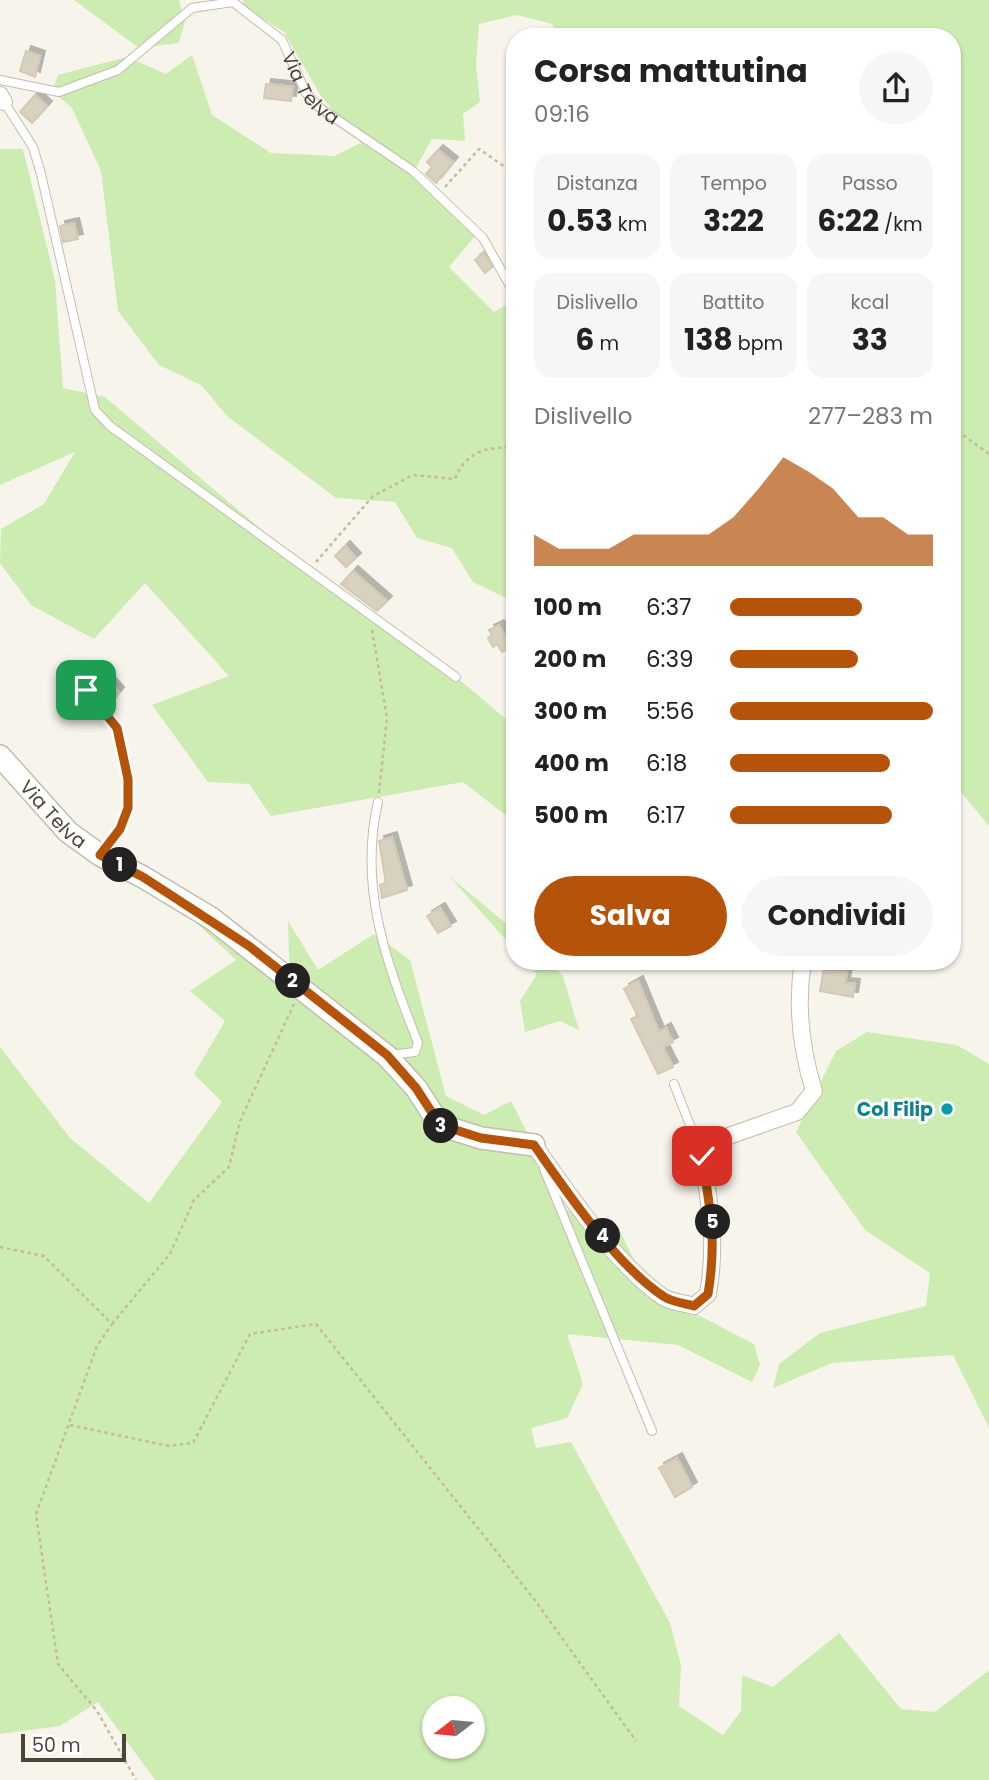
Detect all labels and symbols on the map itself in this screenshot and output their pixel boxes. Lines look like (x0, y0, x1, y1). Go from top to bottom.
street label: Via Telva (275, 47, 345, 131)
pin (56, 660, 116, 720)
street label: Via Telva (14, 774, 92, 855)
pin: 1 (102, 848, 138, 882)
pin: 2 (276, 964, 310, 998)
place label: Col Filip (857, 1096, 933, 1123)
marker: Col Filip (939, 1101, 955, 1117)
pin: 3 (424, 1108, 458, 1144)
pin (672, 1126, 732, 1186)
pin: 5 (696, 1204, 730, 1240)
pin: 4 (586, 1218, 620, 1254)
north arrow (422, 1696, 485, 1759)
scale bar (21, 1731, 126, 1763)

